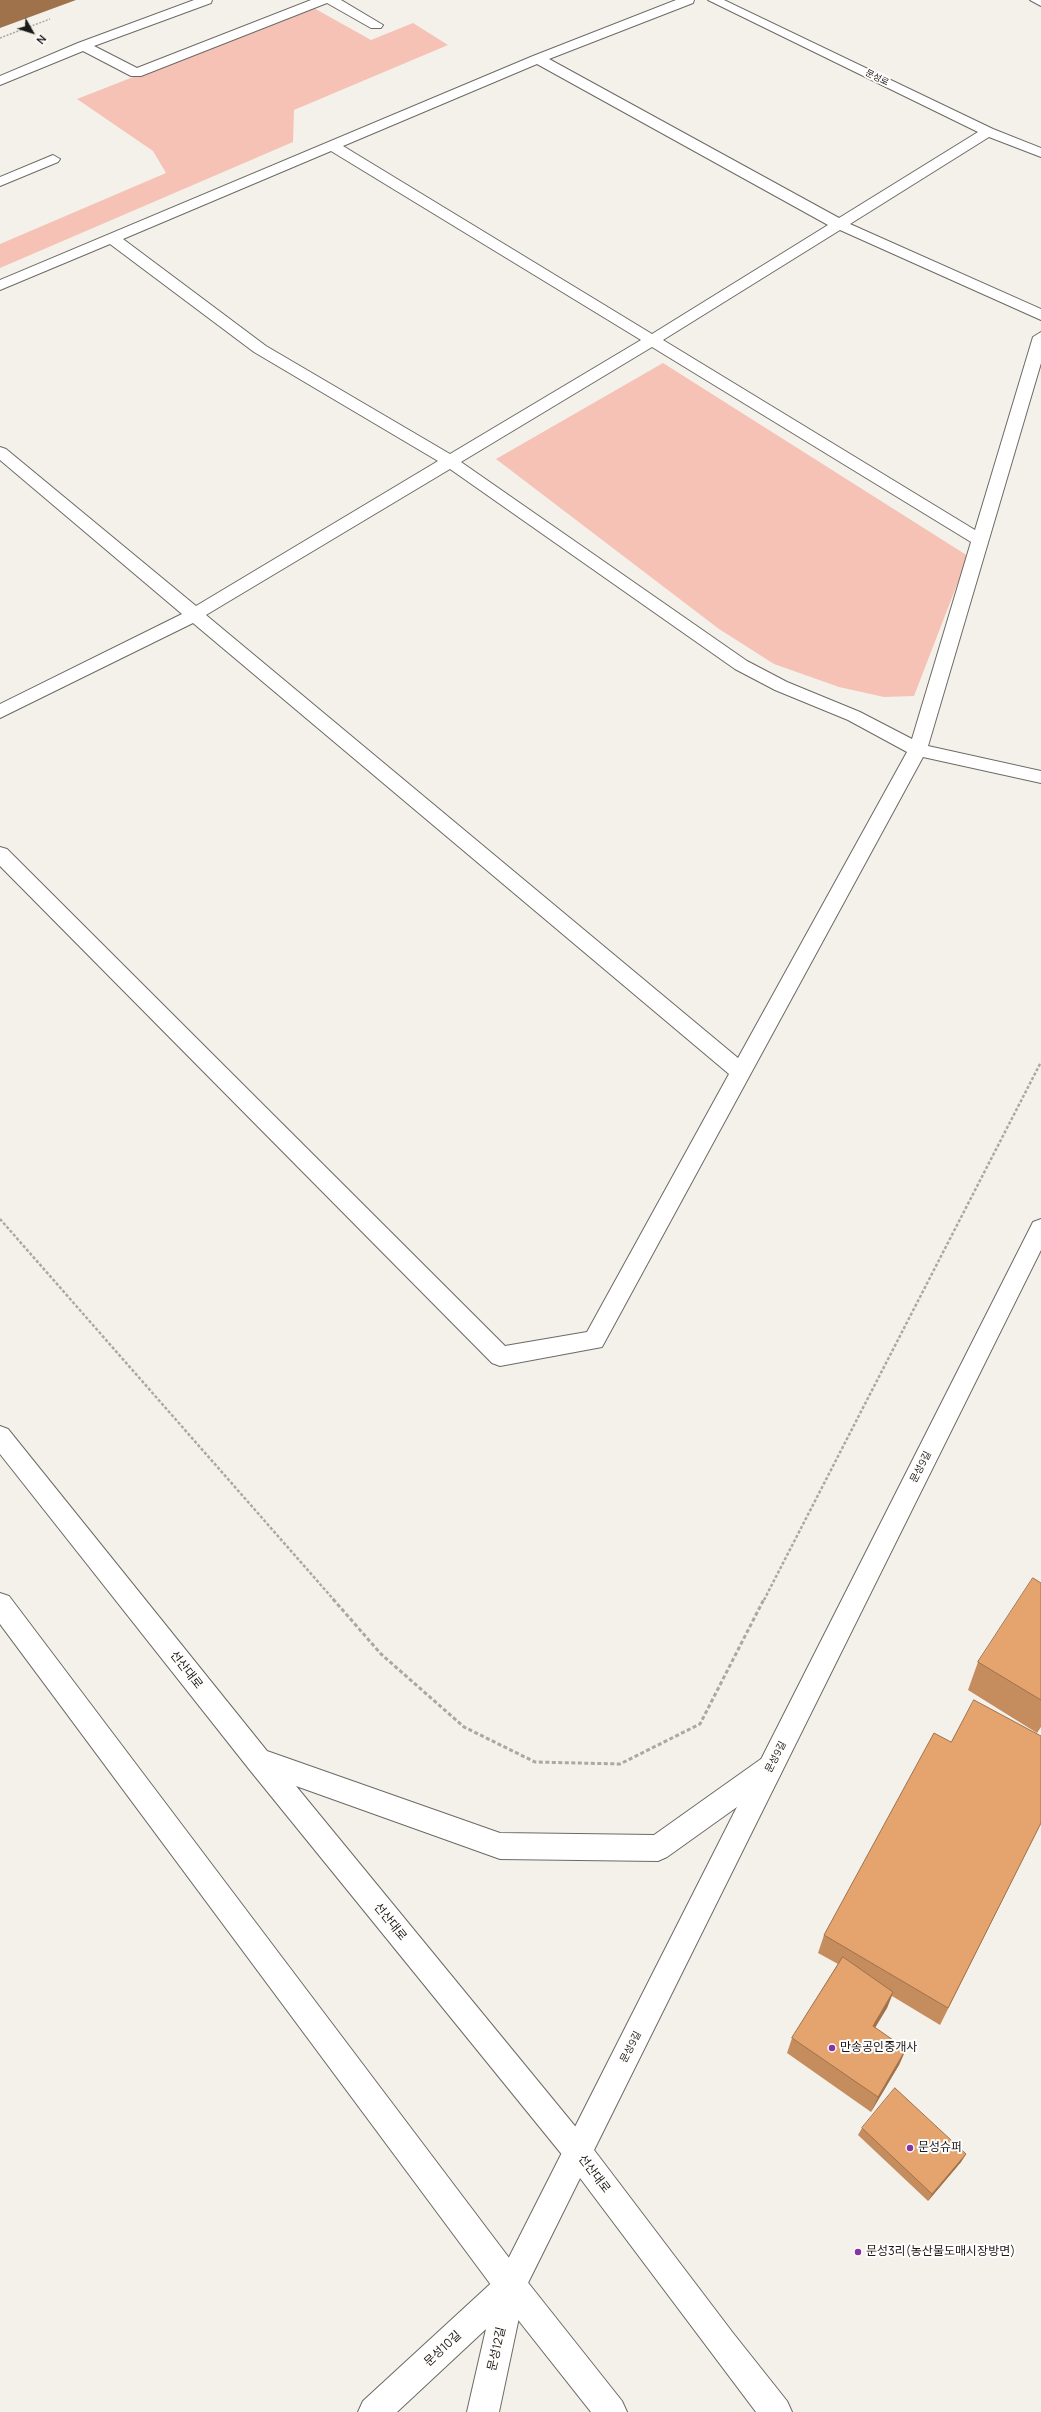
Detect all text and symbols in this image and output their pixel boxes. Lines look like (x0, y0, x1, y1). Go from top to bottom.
north arrow (12, 12, 52, 52)
text: N (33, 32, 50, 48)
street label: 문성로 (863, 68, 891, 88)
street label: 문성9길 (908, 1449, 934, 1485)
street label: 선산대로 (167, 1648, 205, 1692)
street label: 문성9길 (763, 1739, 789, 1775)
street label: 선산대로 (371, 1900, 409, 1944)
street label: 문성9길 (618, 2029, 644, 2065)
place label: 만송공인중개사 (840, 2041, 917, 2055)
marker: 만송공인중개사 (827, 2043, 837, 2053)
place label: 문성슈퍼 (918, 2141, 962, 2155)
marker: 문성슈퍼 (905, 2143, 915, 2153)
street label: 선산대로 (575, 2152, 613, 2196)
place label: 문성3리(농산물도매시장방면) (866, 2245, 1015, 2259)
marker: 문성3리(농산물도매시장방면) (853, 2247, 863, 2257)
street label: 문성12길 (485, 2326, 509, 2372)
street label: 문성10길 (422, 2328, 464, 2370)

